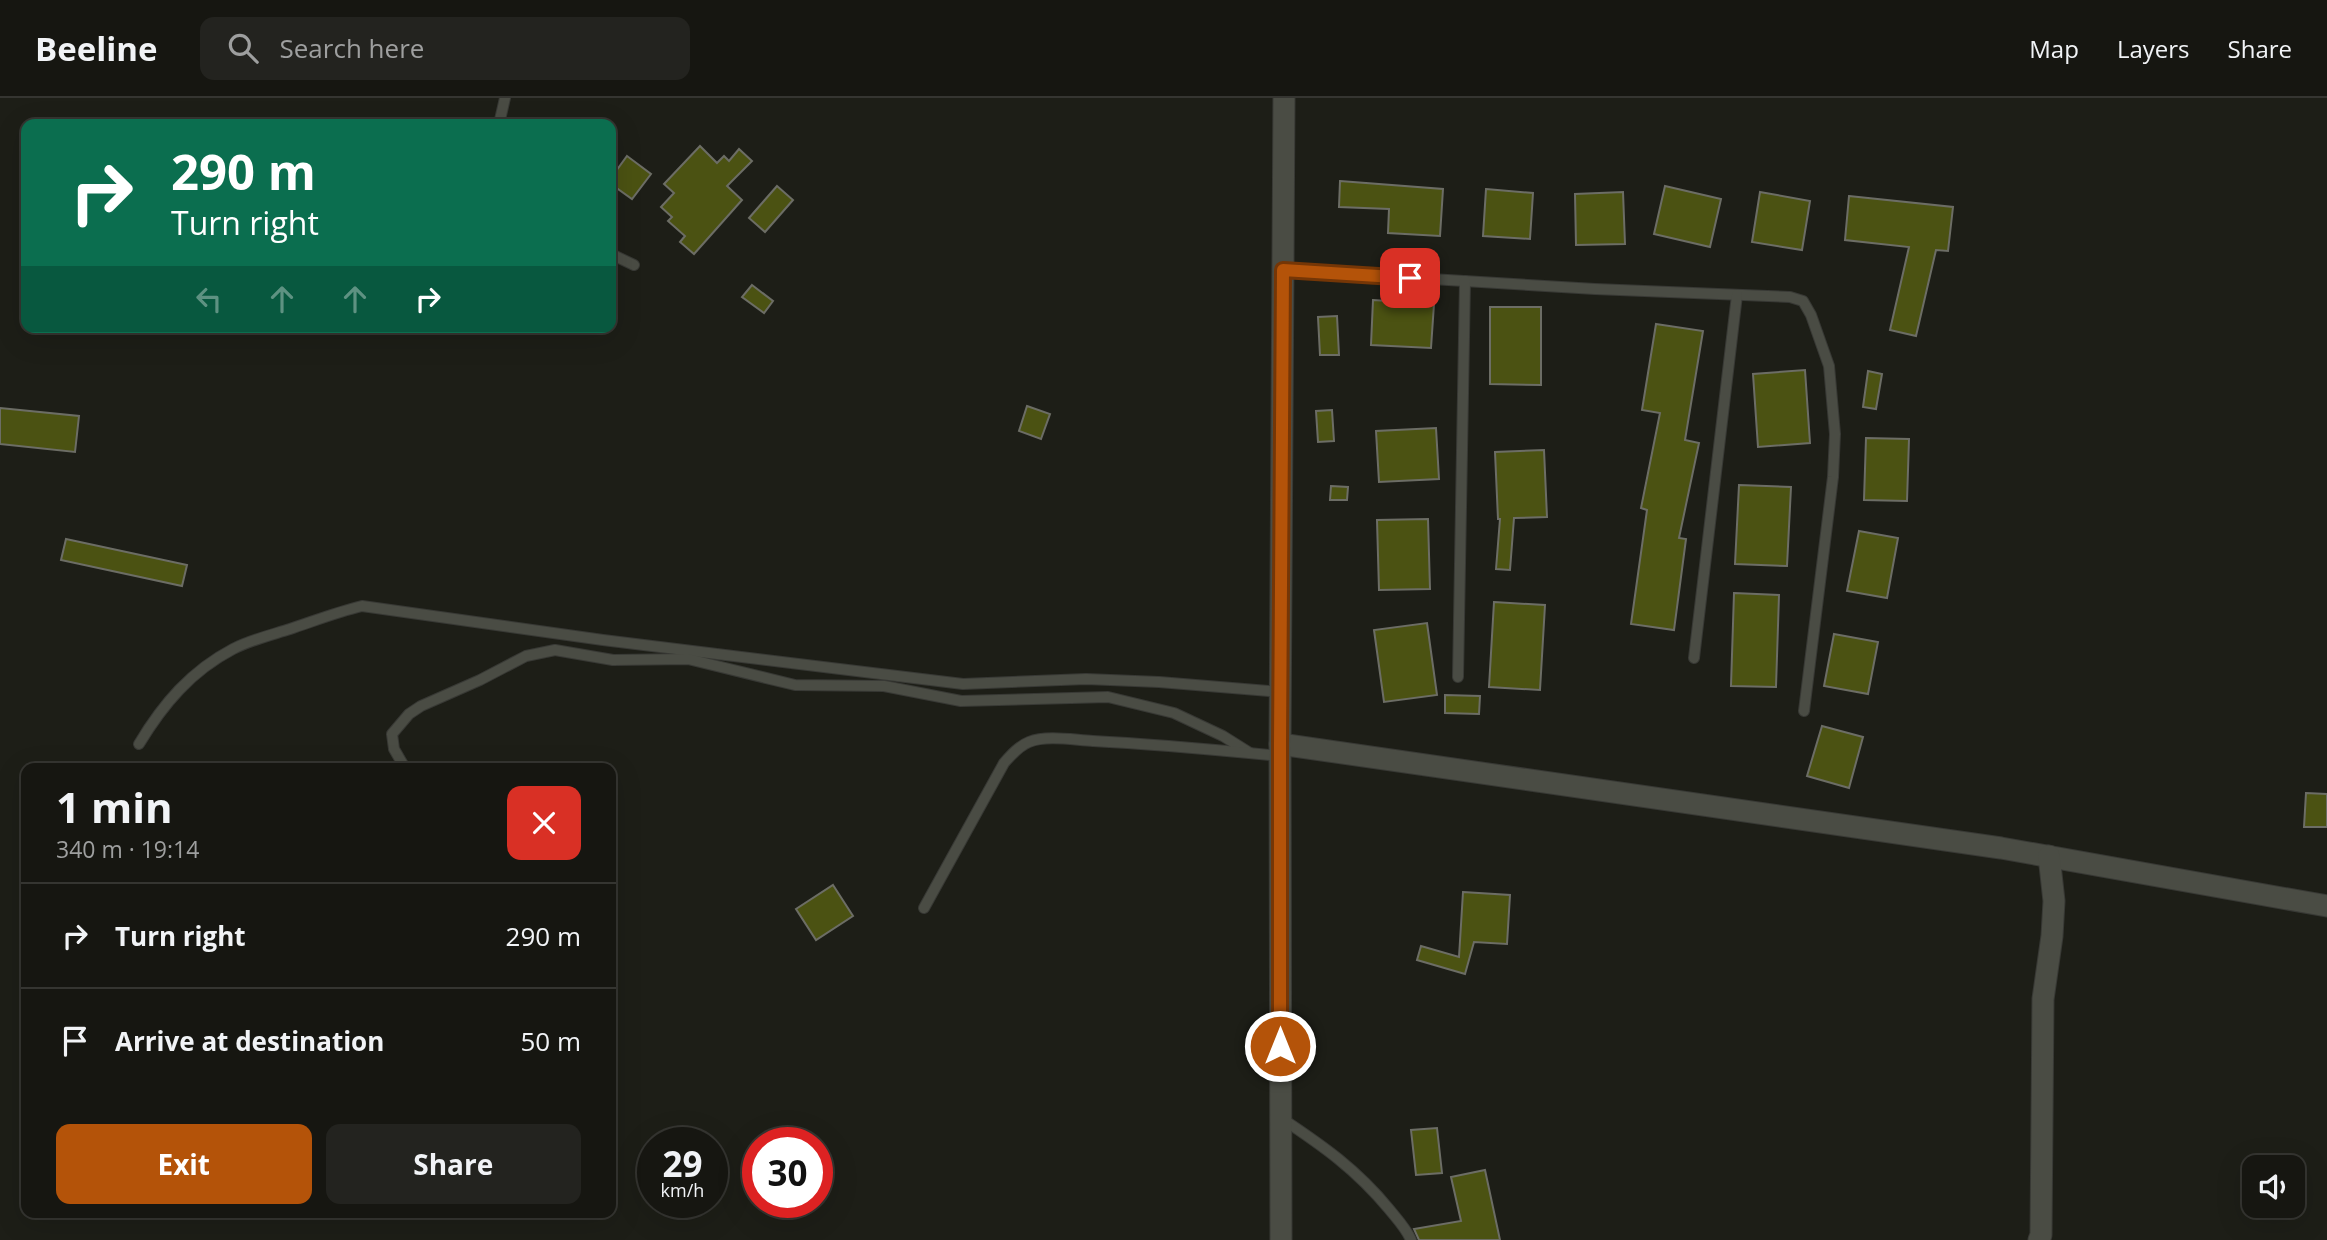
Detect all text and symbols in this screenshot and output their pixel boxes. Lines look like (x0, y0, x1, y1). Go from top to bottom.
search box (200, 17, 690, 80)
text: Beeline (35, 26, 158, 71)
icon: search (224, 29, 262, 67)
text: Search here (280, 30, 424, 66)
text: Map (2029, 32, 2079, 65)
text: Layers (2117, 32, 2190, 65)
text: Share (2228, 32, 2292, 65)
text: 290 m (171, 138, 316, 204)
icon: right (56, 147, 147, 238)
text: Turn right (171, 201, 319, 244)
pin (1380, 248, 1440, 308)
icon: arrive (1391, 259, 1429, 297)
icon: left (190, 280, 228, 318)
icon: ahead (263, 280, 301, 318)
icon: ahead (336, 280, 374, 318)
icon: right (409, 280, 447, 318)
text: 1 min (56, 778, 173, 835)
button: close (507, 786, 581, 860)
text: 340 m · 19:14 (56, 833, 199, 865)
icon: right (56, 917, 94, 955)
text: Turn right (115, 918, 246, 954)
text: 290 m (506, 918, 581, 954)
position arrow (1243, 1009, 1317, 1083)
icon: arrive (56, 1022, 94, 1060)
text: Arrive at destination (115, 1023, 384, 1059)
text: 50 m (520, 1023, 581, 1059)
button: Exit (56, 1124, 312, 1204)
button: Share (326, 1124, 581, 1204)
speed limit sign: 30 (742, 1127, 833, 1218)
text: 29 (662, 1140, 703, 1187)
map controls (2242, 1155, 2305, 1218)
button: sound (2242, 1155, 2305, 1218)
text: km/h (661, 1178, 704, 1202)

